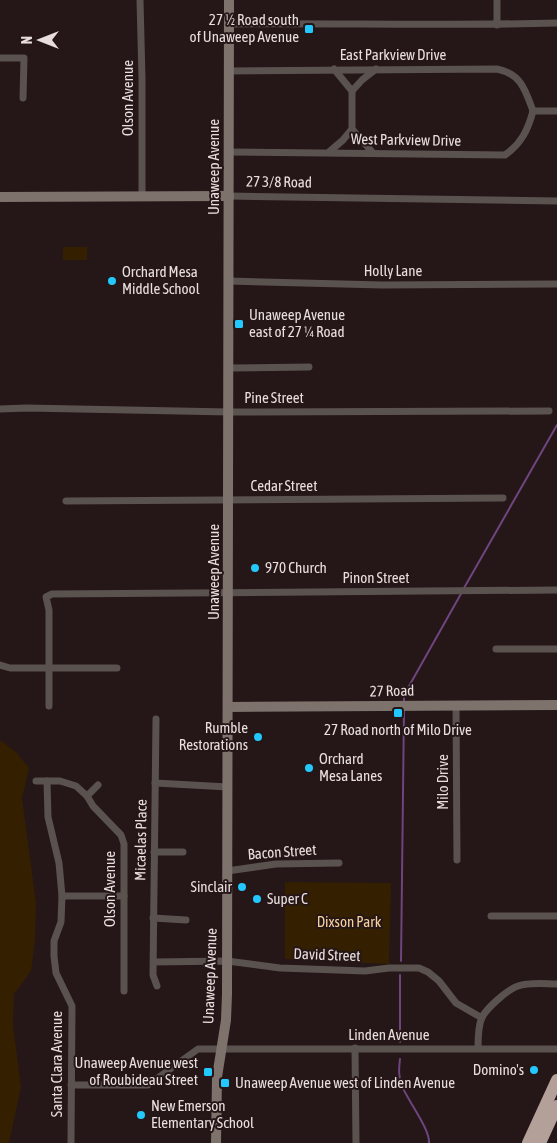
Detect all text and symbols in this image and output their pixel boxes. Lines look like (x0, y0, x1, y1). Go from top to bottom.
place label: 27 ½ Road south of Unaweep Avenue (190, 11, 299, 45)
north arrow (15, 15, 65, 65)
marker: 27 ½ Road south of Unaweep Avenue (303, 23, 315, 35)
text: N (19, 36, 35, 44)
street label: East Parkview Drive (340, 46, 446, 63)
street label: Olson Avenue (119, 60, 136, 136)
street label: Unaweep Avenue (205, 119, 222, 215)
street label: West Parkview Drive (351, 130, 462, 149)
street label: 27 3/8 Road (246, 172, 312, 191)
street label: Holly Lane (364, 262, 423, 279)
place label: Orchard Mesa Middle School (122, 263, 200, 297)
marker: Orchard Mesa Middle School (106, 275, 118, 287)
place label: Unaweep Avenue east of 27 ¼ Road (249, 306, 345, 340)
marker: Unaweep Avenue east of 27 ¼ Road (233, 318, 245, 330)
street label: Pine Street (244, 389, 304, 406)
street label: Cedar Street (251, 477, 317, 494)
street label: Unaweep Avenue (205, 524, 222, 620)
place label: 970 Church (265, 559, 327, 576)
marker: 970 Church (249, 562, 261, 574)
street label: Pinon Street (342, 569, 410, 586)
street label: 27 Road (369, 682, 415, 699)
marker: 27 Road north of Milo Drive (392, 707, 404, 719)
place label: Rumble Restorations (179, 719, 248, 753)
place label: 27 Road north of Milo Drive (324, 721, 472, 738)
marker: Rumble Restorations (252, 731, 264, 743)
place label: Orchard Mesa Lanes (319, 750, 382, 784)
street label: Milo Drive (434, 754, 451, 810)
marker: Orchard Mesa Lanes (303, 762, 315, 774)
street label: Micaelas Place (131, 799, 150, 881)
street label: Bacon Street (247, 841, 317, 862)
street label: Olson Avenue (101, 851, 118, 927)
place label: Sinclair (191, 878, 233, 895)
marker: Sinclair (236, 881, 248, 893)
place label: Super C (267, 890, 308, 907)
marker: Super C (251, 893, 263, 905)
park label: Dixson Park (317, 913, 382, 930)
street label: Unaweep Avenue (199, 927, 220, 1024)
street label: David Street (293, 945, 361, 964)
street label: Santa Clara Avenue (48, 1011, 65, 1117)
street label: Linden Avenue (348, 1026, 430, 1043)
place label: Unaweep Avenue west of Roubideau Street (75, 1054, 198, 1088)
place label: Domino's (473, 1061, 524, 1078)
marker: Domino's (528, 1064, 540, 1076)
marker: Unaweep Avenue west of Roubideau Street (202, 1066, 214, 1078)
place label: Unaweep Avenue west of Linden Avenue (235, 1074, 455, 1091)
marker: Unaweep Avenue west of Linden Avenue (219, 1077, 231, 1089)
place label: New Emerson Elementary School (151, 1097, 254, 1131)
marker: New Emerson Elementary School (135, 1109, 147, 1121)

